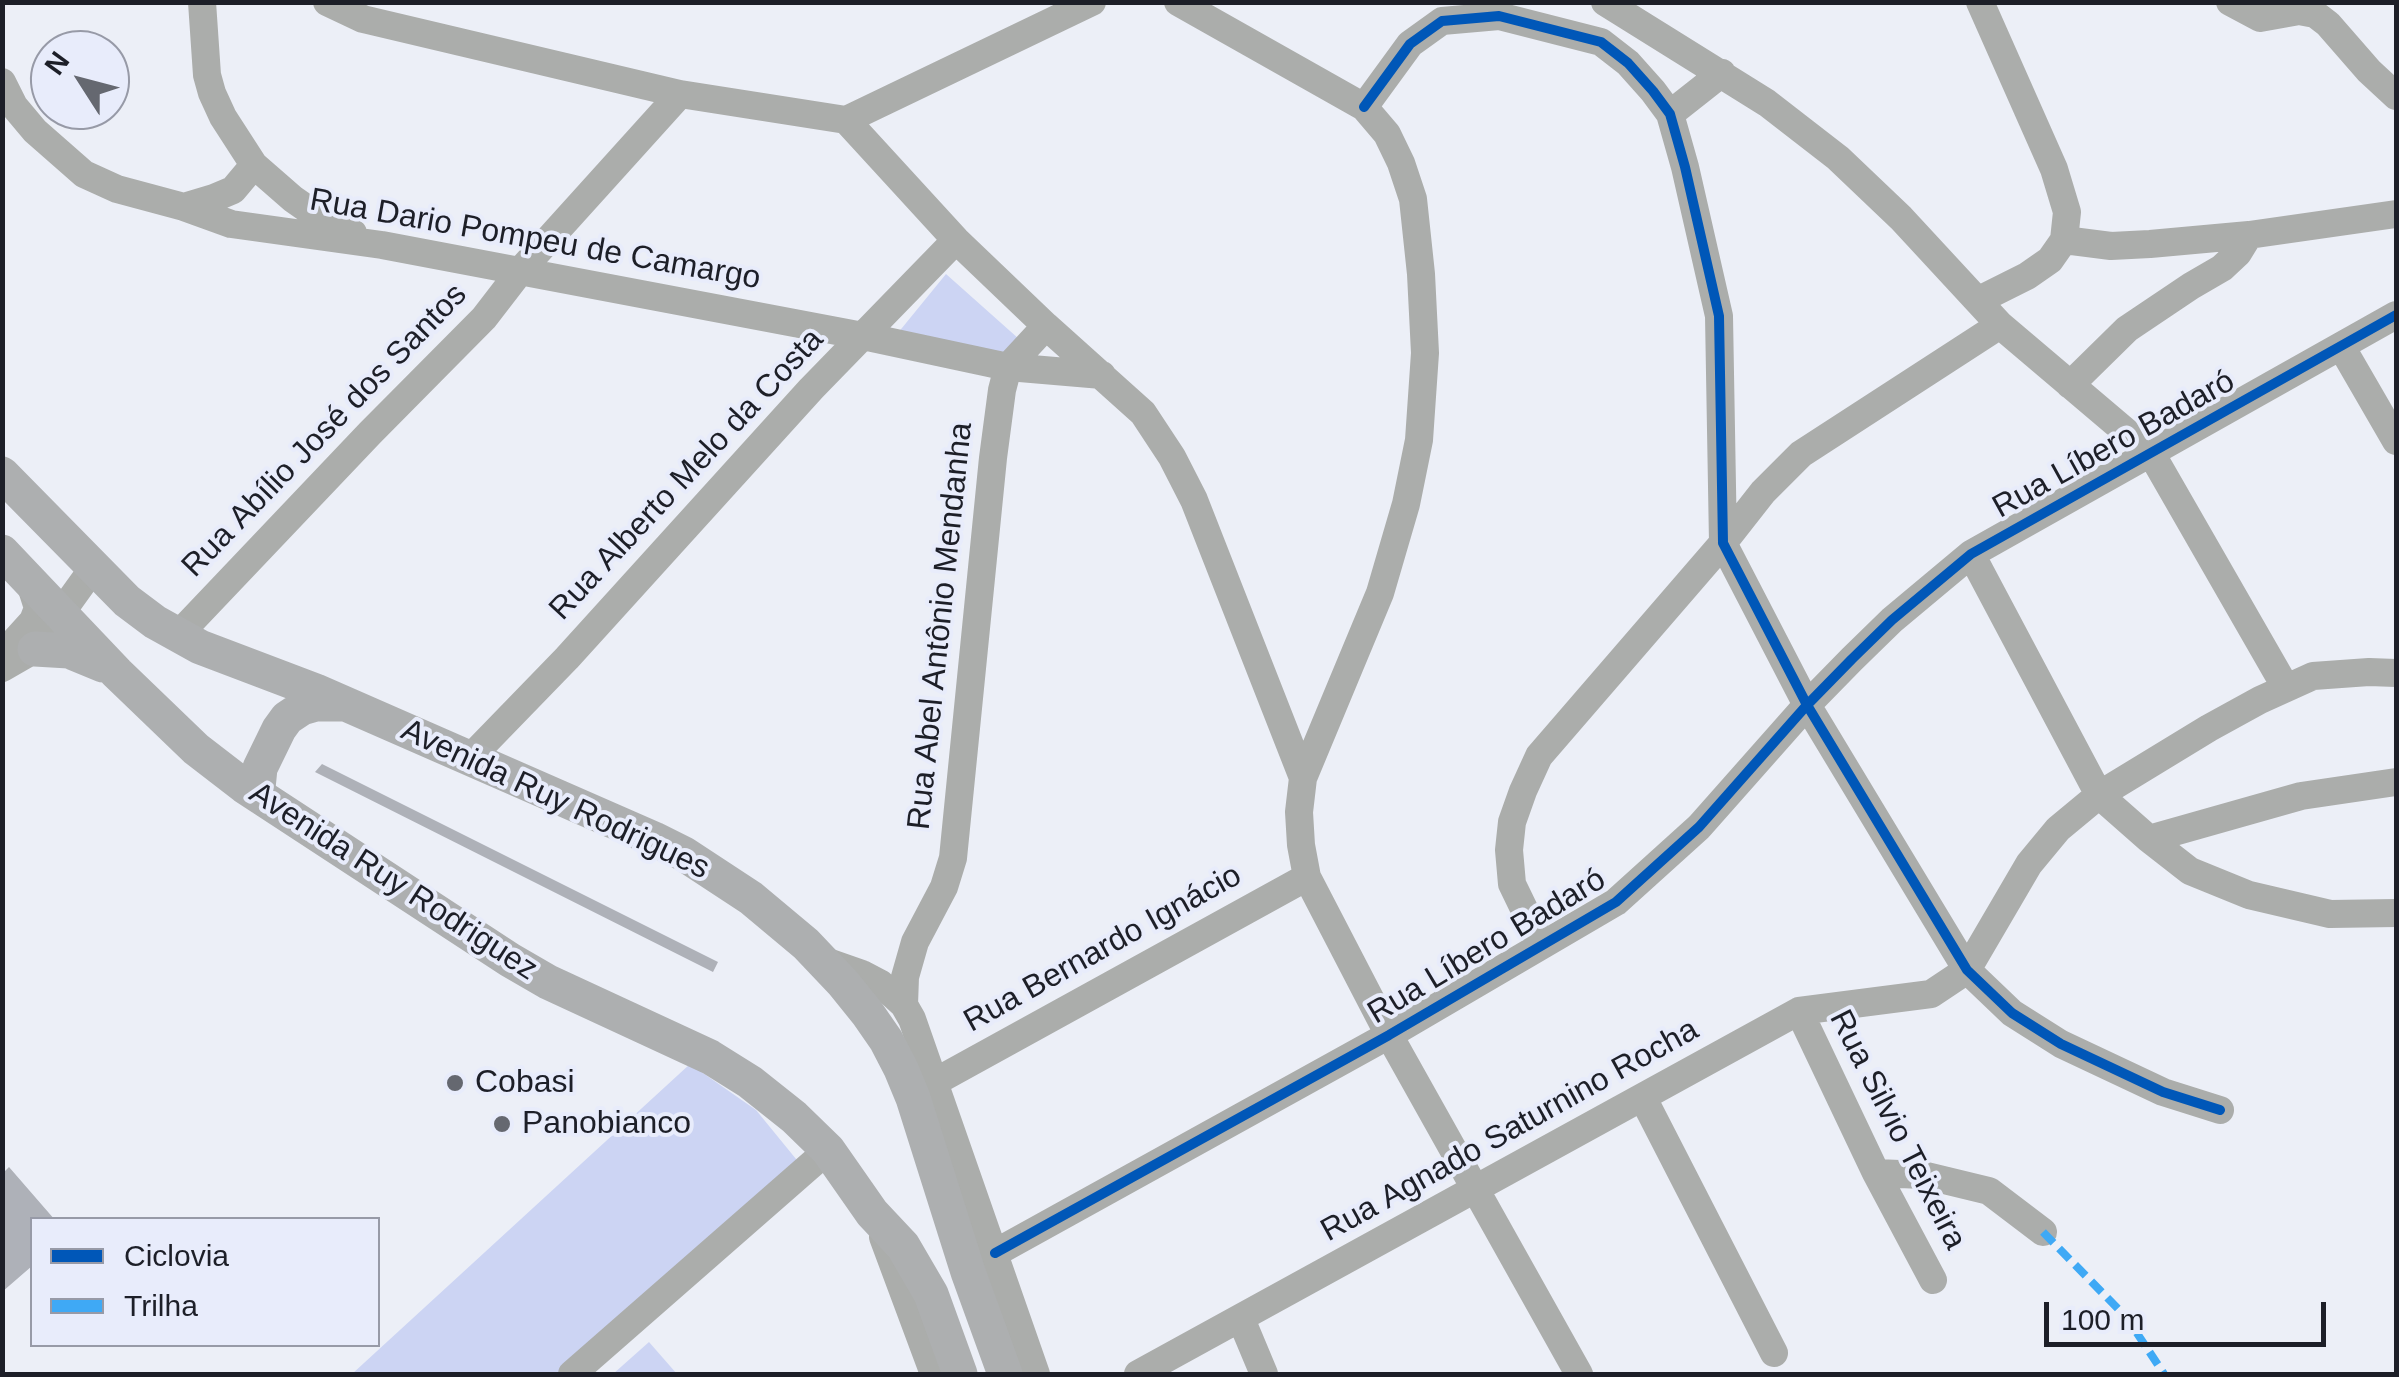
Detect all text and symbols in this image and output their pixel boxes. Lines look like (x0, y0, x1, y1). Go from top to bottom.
north arrow (30, 30, 130, 130)
text: N (38, 46, 75, 81)
street label: Rua Dario Pompeu de Camargo (307, 181, 763, 299)
street label: Rua Abílio José dos Santos (175, 276, 475, 586)
street label: Rua Alberto Melo da Costa (542, 321, 832, 629)
street label: Rua Líbero Badaró (1986, 363, 2242, 527)
street label: Rua Abel Antônio Mendanha (901, 421, 981, 831)
street label: Avenida Ruy Rodrigues (395, 712, 715, 888)
street label: Avenida Ruy Rodriguez (242, 775, 544, 989)
street label: Rua Bernardo Ignácio (958, 857, 1248, 1041)
street label: Rua Líbero Badaró (1361, 861, 1613, 1033)
street label: Rua Silvio Teixeira (1820, 1004, 1974, 1256)
street label: Rua Agnado Saturnino Rocha (1315, 1011, 1705, 1251)
place label: Cobasi (475, 1064, 575, 1102)
marker: Cobasi (444, 1072, 466, 1094)
place label: Panobianco (522, 1105, 691, 1143)
marker: Panobianco (491, 1113, 513, 1135)
legend (30, 1217, 380, 1347)
text: Ciclovia (124, 1239, 229, 1272)
scale bar (2049, 1282, 2332, 1344)
text: Trilha (124, 1289, 198, 1322)
text: 100 m (2061, 1303, 2144, 1336)

